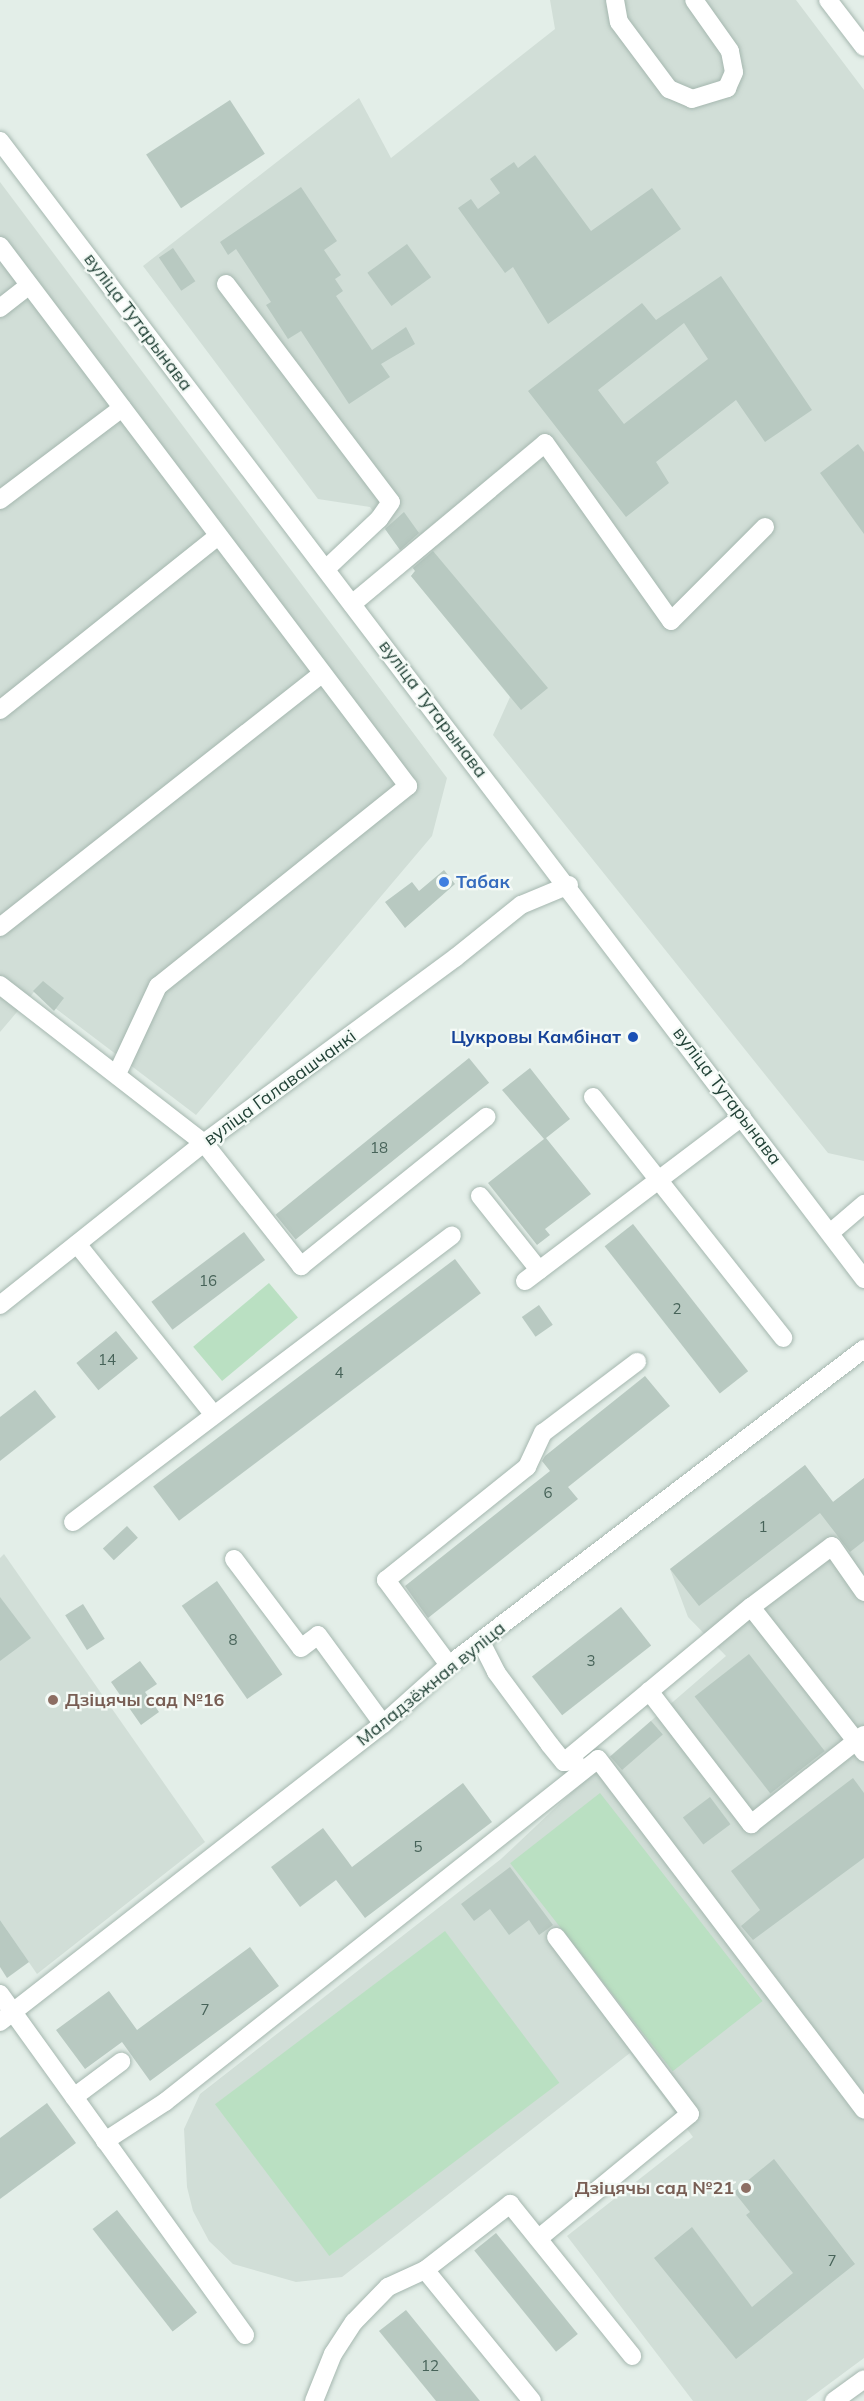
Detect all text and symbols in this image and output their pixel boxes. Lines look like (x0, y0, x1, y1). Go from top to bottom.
street label: вуліца Тутарынава (79, 249, 197, 395)
street label: вуліца Тутарынава (374, 636, 492, 782)
place label: Табак (456, 871, 510, 893)
marker: Табак (437, 875, 451, 889)
street label: вуліца Тутарынава (668, 1023, 786, 1169)
street label: вуліца Галавашчанкі (200, 1026, 360, 1150)
place label: Цукровы Камбінат (451, 1026, 621, 1048)
marker: Цукровы Камбінат (626, 1030, 640, 1044)
house number: 18 (370, 1139, 388, 1157)
house number: 16 (199, 1272, 217, 1290)
house number: 2 (673, 1300, 681, 1318)
house number: 14 (98, 1351, 116, 1369)
house number: 4 (335, 1364, 343, 1382)
house number: 6 (544, 1484, 552, 1502)
house number: 1 (759, 1518, 767, 1536)
street label: Маладзёжная вуліца (352, 1617, 510, 1751)
house number: 8 (229, 1631, 237, 1649)
house number: 3 (587, 1652, 595, 1670)
place label: Дзіцячы сад №16 (65, 1689, 224, 1711)
marker: Дзіцячы сад №16 (46, 1693, 60, 1707)
house number: 5 (414, 1838, 422, 1856)
house number: 7 (201, 2001, 209, 2019)
place label: Дзіцячы сад №21 (575, 2177, 734, 2199)
marker: Дзіцячы сад №21 (739, 2181, 753, 2195)
house number: 7 (828, 2252, 836, 2270)
house number: 12 (421, 2357, 439, 2375)

